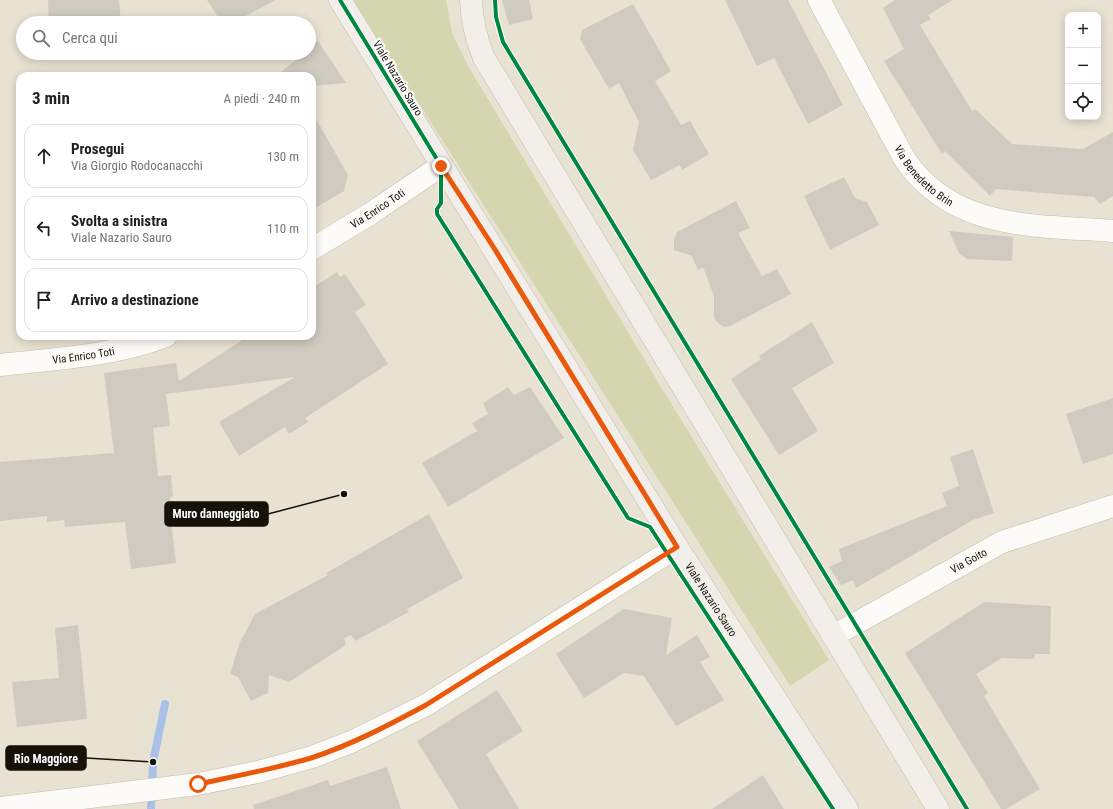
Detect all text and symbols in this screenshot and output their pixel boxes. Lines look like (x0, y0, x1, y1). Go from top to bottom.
map controls (1065, 12, 1101, 120)
button: + (1065, 12, 1101, 48)
search box (16, 16, 316, 60)
icon: search (30, 27, 52, 49)
text: Cerca qui (62, 29, 118, 47)
street label: Viale Nazario Sauro (370, 38, 425, 119)
button: − (1065, 48, 1101, 84)
button: locate (1065, 84, 1101, 120)
text: 3 min (32, 88, 70, 108)
text: A piedi · 240 m (223, 91, 300, 106)
text: Prosegui (71, 140, 124, 158)
street label: Via Benedetto Brin (891, 143, 955, 209)
icon: ahead (33, 145, 55, 167)
text: 130 m (267, 149, 299, 164)
route end (432, 157, 450, 175)
text: Via Giorgio Rodocanacchi (71, 158, 203, 173)
street label: Via Enrico Toti (348, 186, 408, 231)
text: Svolta a sinistra (71, 212, 168, 230)
icon: left (33, 217, 55, 239)
text: 110 m (267, 221, 299, 236)
text: Viale Nazario Sauro (71, 230, 172, 245)
icon: arrive (33, 289, 55, 311)
text: Arrivo a destinazione (71, 291, 199, 309)
street label: Via Enrico Toti (52, 345, 116, 367)
callout: Muro danneggiato (165, 502, 268, 526)
text: Muro danneggiato (173, 507, 259, 521)
street label: Via Goito (948, 546, 990, 576)
street label: Viale Nazario Sauro (682, 560, 740, 640)
callout: Rio Maggiore (6, 746, 86, 770)
text: Rio Maggiore (14, 752, 78, 766)
route start (189, 775, 207, 793)

